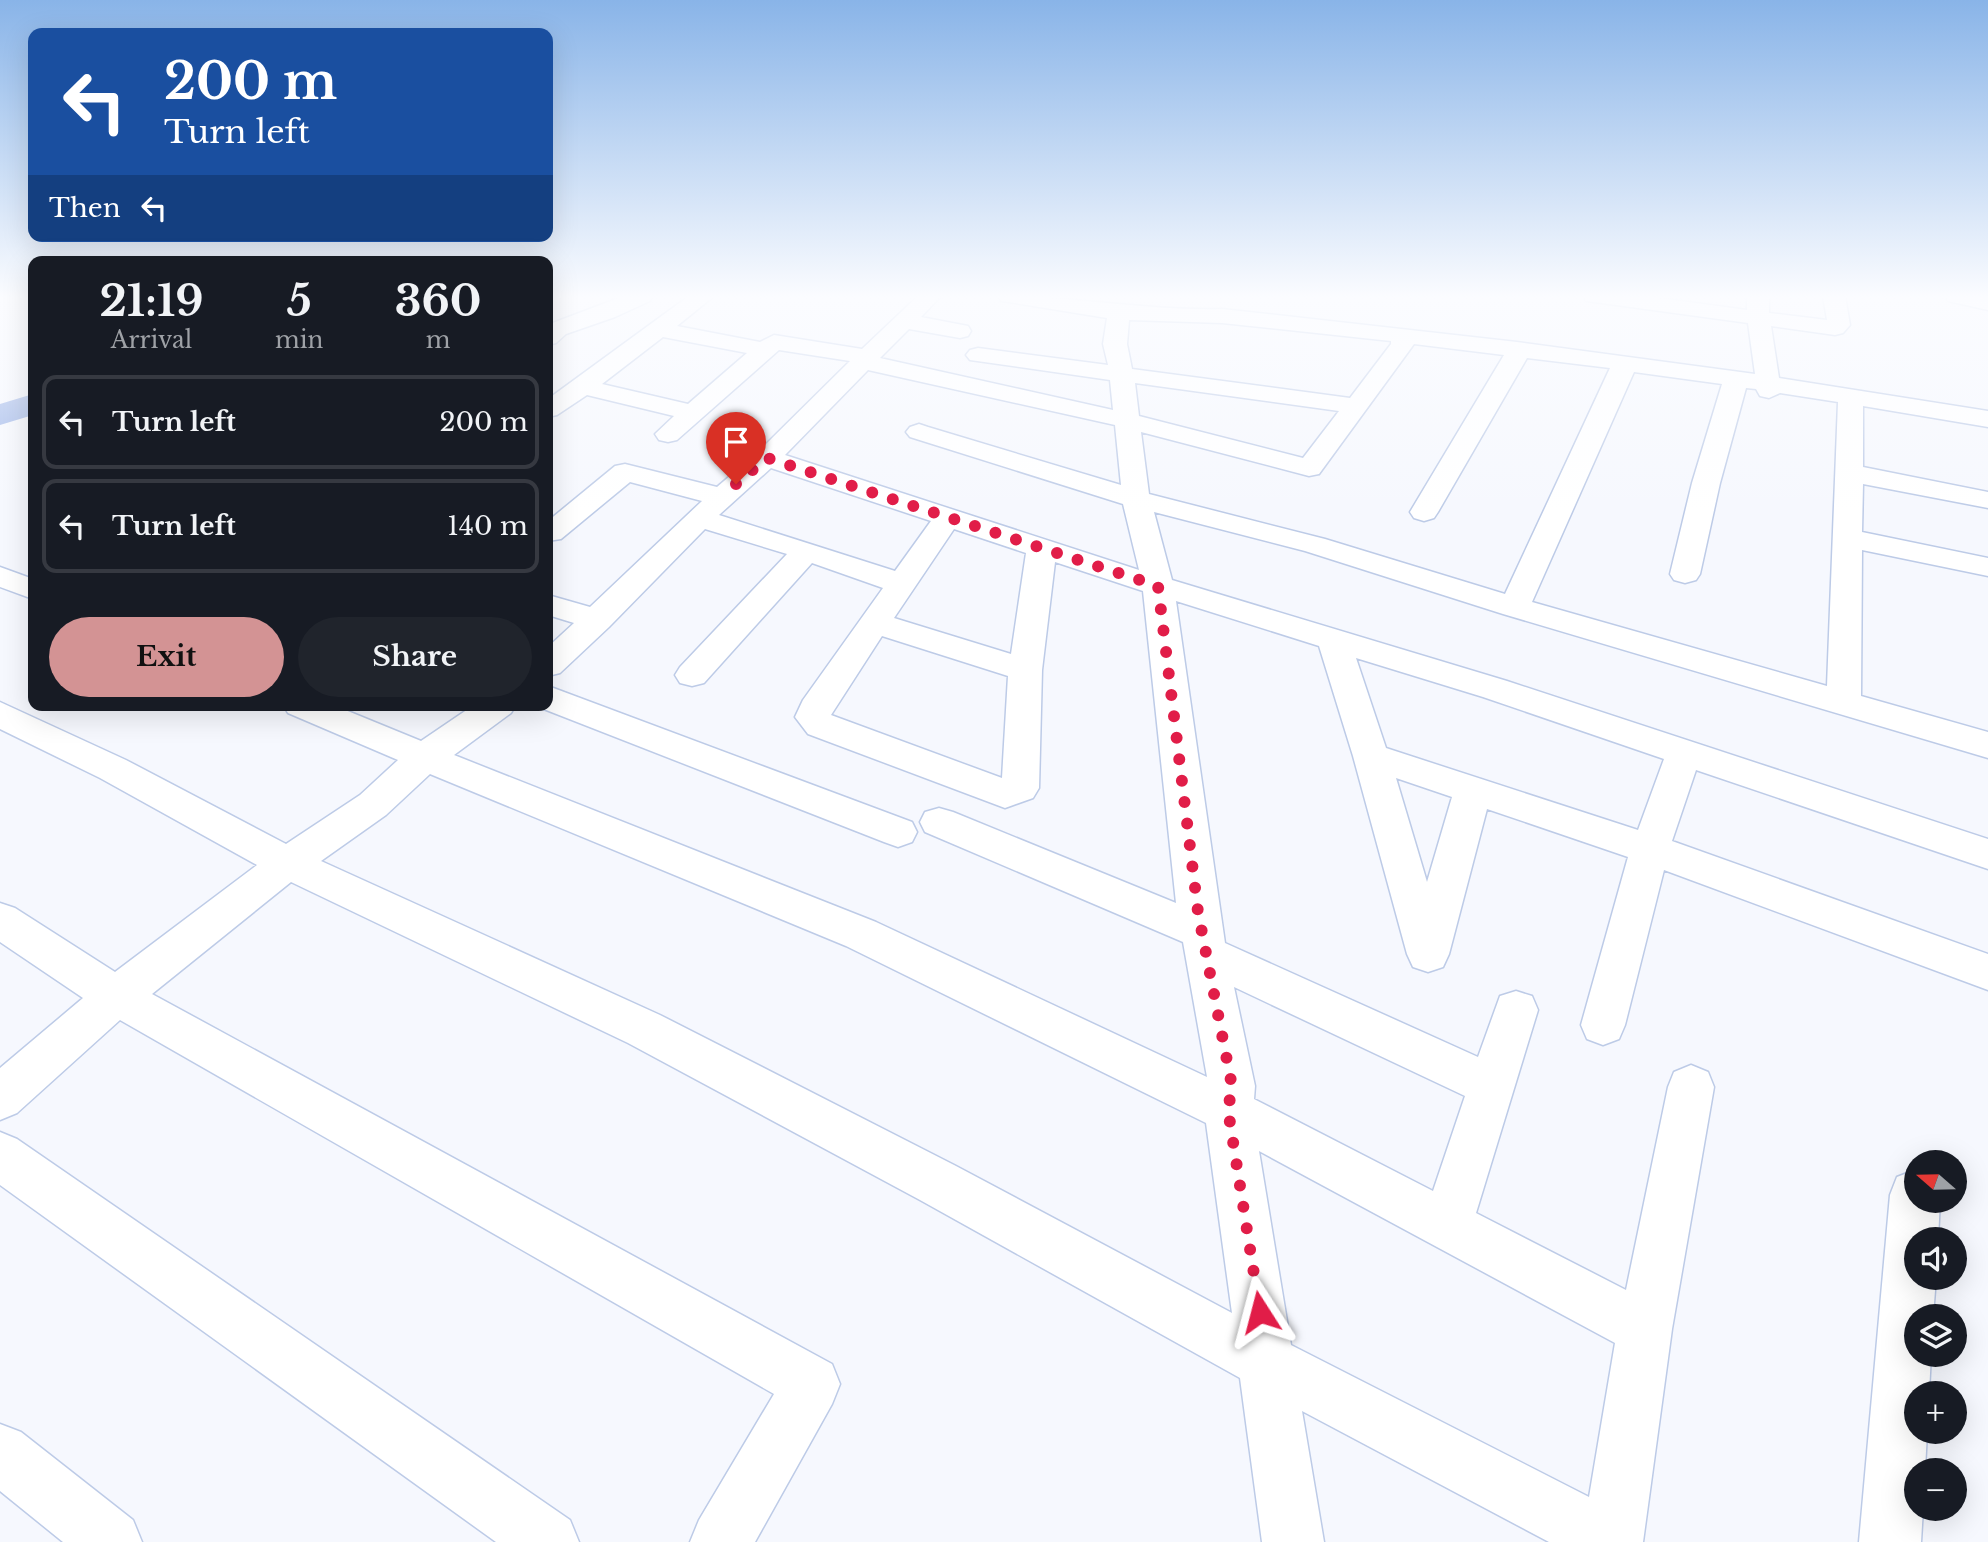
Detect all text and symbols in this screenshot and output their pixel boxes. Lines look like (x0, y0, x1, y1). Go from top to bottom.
text: 200 m (164, 51, 337, 112)
icon: left (49, 56, 140, 147)
text: Turn left (164, 112, 310, 152)
icon: left (135, 189, 173, 227)
text: Then (49, 192, 121, 224)
text: 21:19 (99, 275, 204, 327)
text: 5 (287, 275, 312, 327)
text: 360 (395, 275, 482, 327)
text: Arrival (111, 326, 192, 354)
text: min (275, 326, 323, 354)
text: m (426, 326, 451, 354)
icon: left (53, 403, 91, 441)
text: Turn left (112, 406, 236, 438)
text: 200 m (439, 406, 528, 438)
pin (706, 412, 766, 484)
icon: arrive (717, 423, 755, 461)
icon: left (53, 507, 91, 545)
text: Turn left (112, 510, 236, 542)
text: 140 m (447, 510, 528, 542)
button: Exit (49, 617, 284, 697)
button: Share (298, 617, 532, 697)
north arrow (1904, 1150, 1967, 1213)
map controls (1904, 1150, 1967, 1521)
button: sound (1904, 1227, 1967, 1290)
position arrow (1223, 1275, 1297, 1349)
button: layers (1904, 1304, 1967, 1367)
button: + (1904, 1381, 1967, 1444)
button: − (1904, 1458, 1967, 1521)

